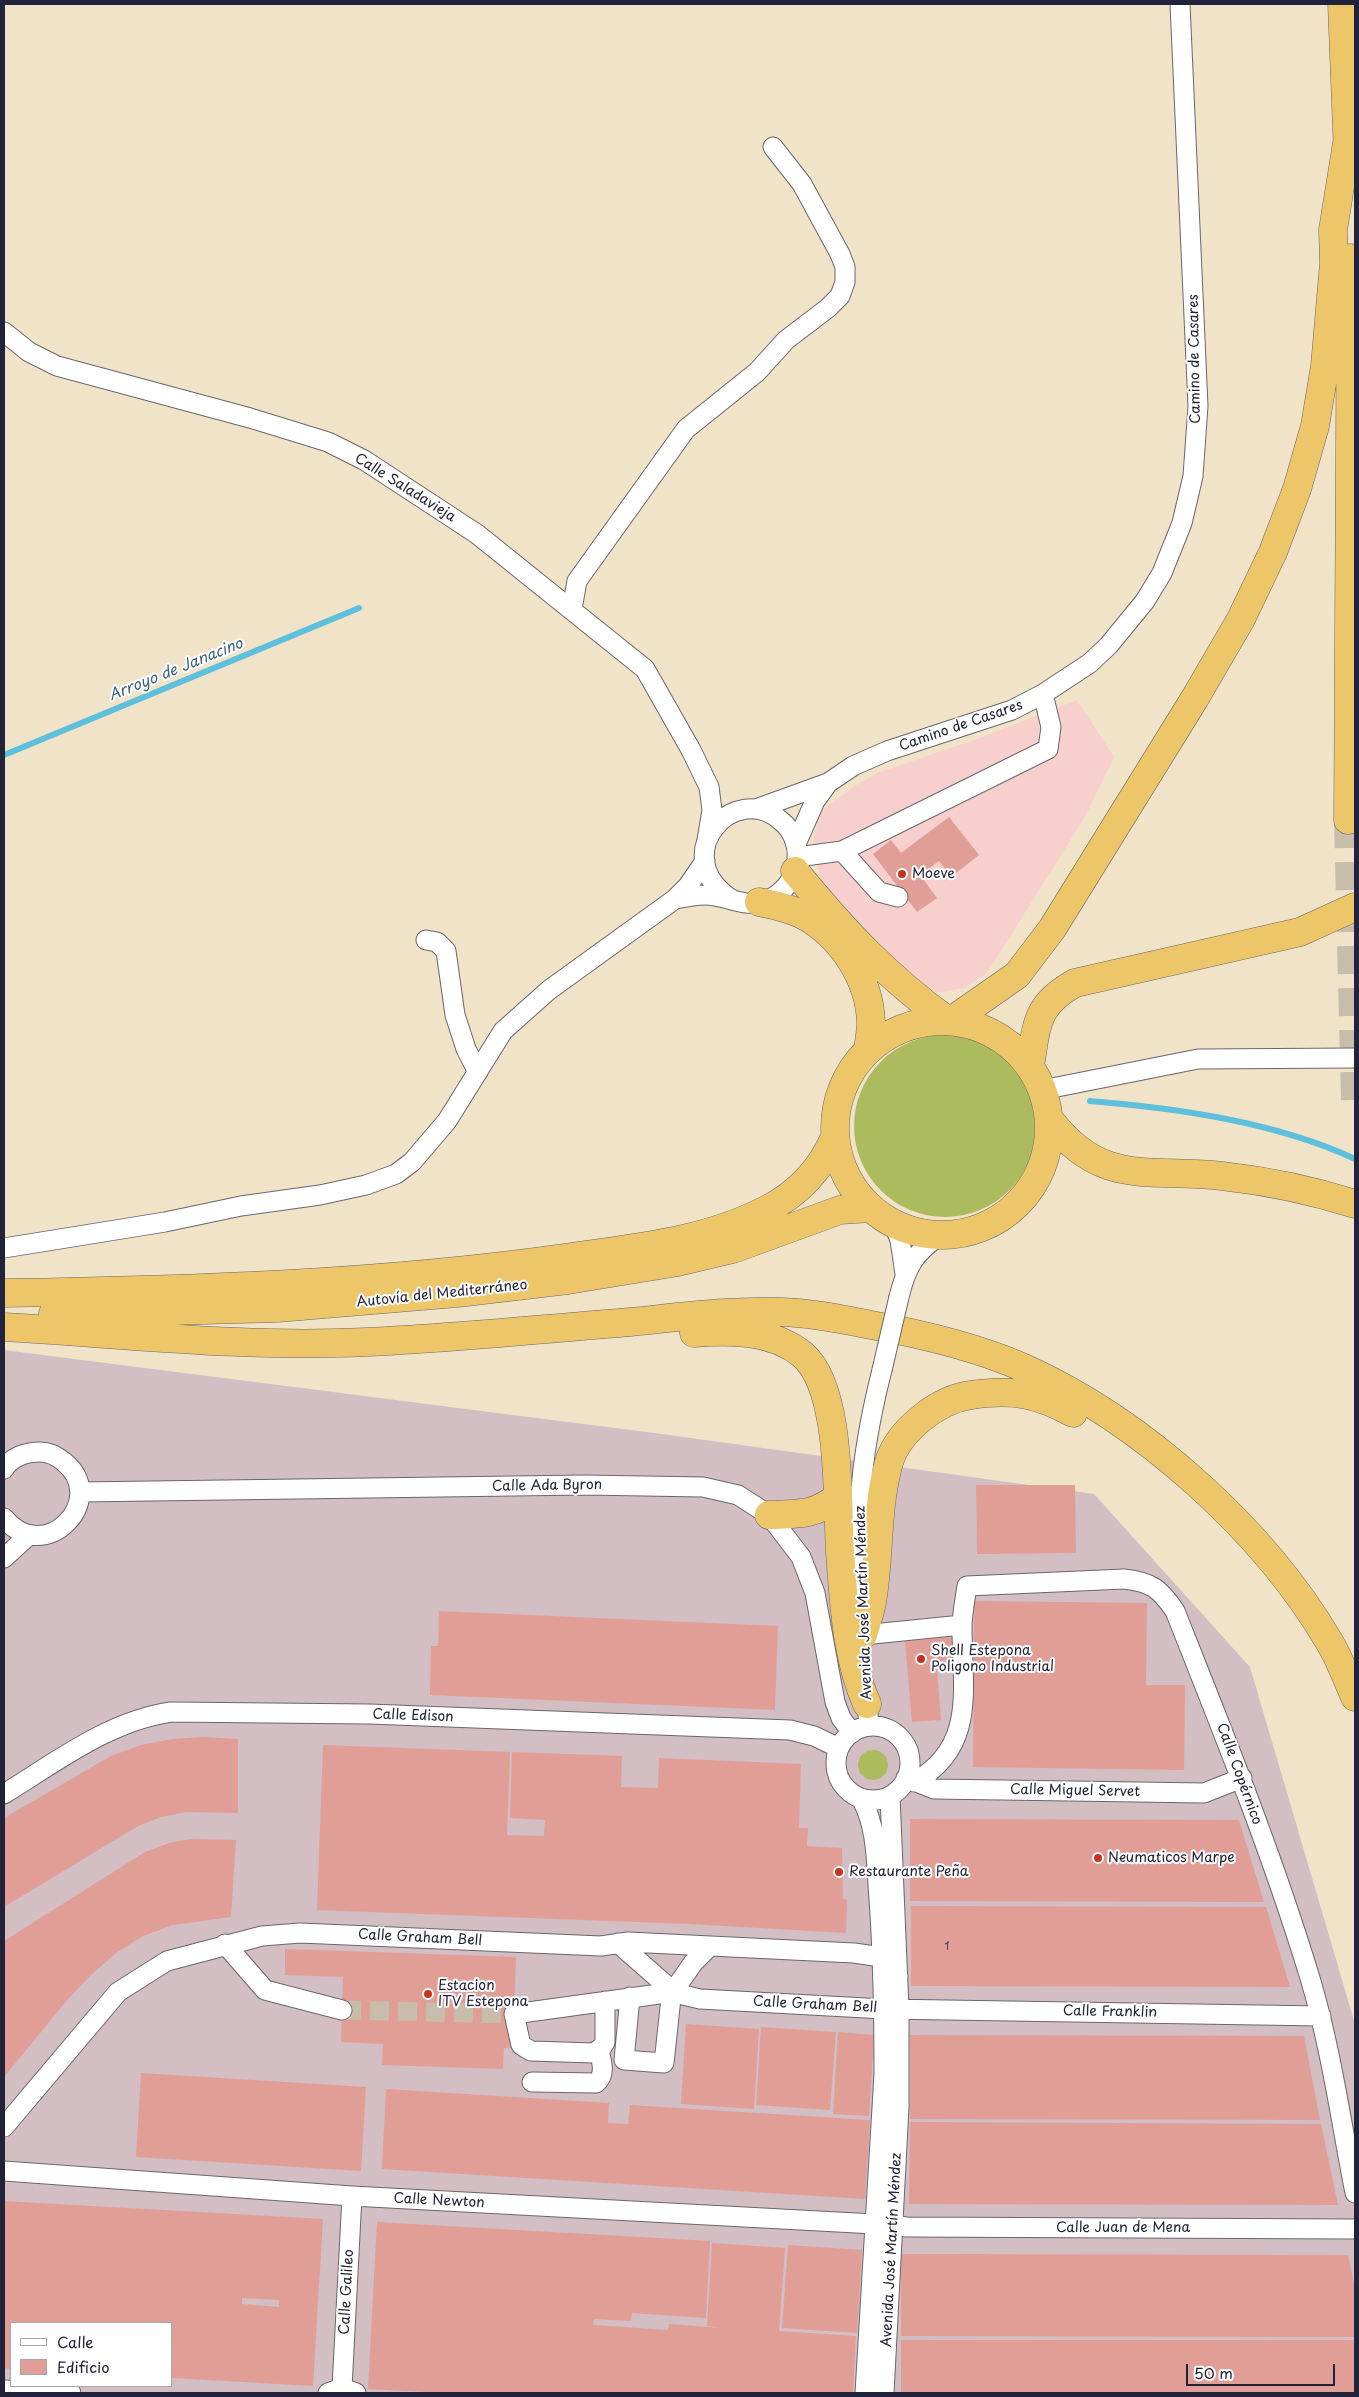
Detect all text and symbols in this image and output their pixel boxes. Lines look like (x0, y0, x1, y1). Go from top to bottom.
street label: Camino de Casares (1185, 294, 1205, 424)
street label: Calle Saladavieja (351, 450, 459, 526)
water label: Arroyo de Janacino (106, 635, 246, 705)
street label: Camino de Casares (897, 697, 1025, 755)
place label: Moeve (912, 866, 955, 882)
marker: Moeve (896, 868, 908, 880)
street label: Autovía del Mediterráneo (356, 1277, 528, 1311)
street label: Calle Ada Byron (492, 1477, 602, 1495)
street label: Avenida José Martín Méndez (852, 1506, 876, 1700)
place label: Shell Estepona Poligono Industrial (931, 1643, 1054, 1675)
marker: Shell Estepona Poligono Industrial (915, 1653, 927, 1665)
street label: Calle Edison (372, 1706, 454, 1726)
street label: Calle Copérnico (1213, 1721, 1265, 1827)
street label: Calle Miguel Servet (1010, 1781, 1140, 1801)
place label: Neumaticos Marpe (1108, 1850, 1235, 1866)
marker: Neumaticos Marpe (1092, 1852, 1104, 1864)
place label: Restaurante Peña (849, 1864, 969, 1880)
marker: Restaurante Peña (833, 1866, 845, 1878)
street label: Calle Graham Bell (357, 1926, 483, 1950)
house number: 1 (945, 1940, 949, 1954)
place label: Estacion ITV Estepona (438, 1978, 528, 2010)
marker: Estacion ITV Estepona (422, 1988, 434, 2000)
street label: Calle Graham Bell (752, 1993, 878, 2017)
street label: Calle Franklin (1063, 2003, 1157, 2021)
street label: Avenida José Martín Méndez (879, 2152, 905, 2348)
street label: Calle Newton (393, 2190, 485, 2212)
street label: Calle Juan de Mena (1056, 2220, 1190, 2236)
street label: Calle Galileo (336, 2249, 358, 2335)
legend (10, 2322, 172, 2387)
text: Calle (57, 2330, 94, 2353)
scale bar (1189, 2354, 1338, 2386)
text: Edificio (57, 2355, 110, 2378)
text: 50 m (1194, 2361, 1233, 2384)

